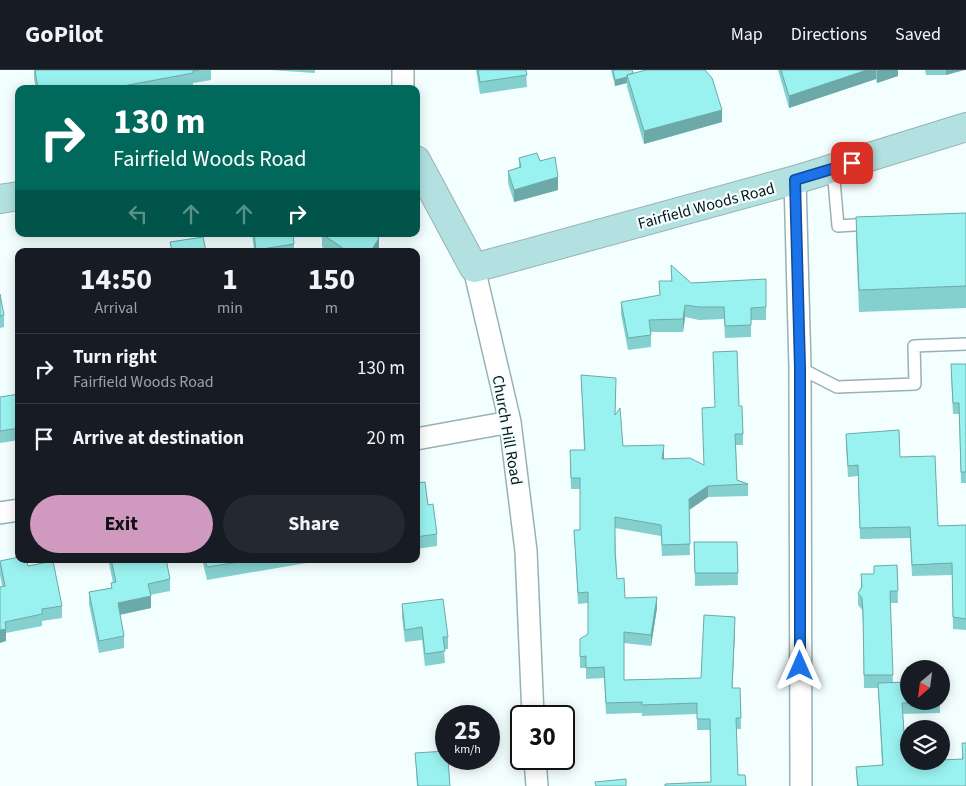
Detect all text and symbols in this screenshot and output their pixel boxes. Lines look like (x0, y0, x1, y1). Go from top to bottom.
text: GoPilot (25, 17, 103, 52)
text: Map (731, 22, 763, 47)
text: Directions (791, 22, 867, 47)
text: Saved (895, 22, 941, 47)
text: 130 m (113, 97, 205, 147)
icon: right (30, 105, 95, 170)
pin (831, 142, 873, 184)
text: Fairfield Woods Road (113, 143, 306, 175)
icon: arrive (838, 149, 866, 177)
street label: Fairfield Woods Road (635, 177, 777, 235)
icon: left (124, 200, 152, 228)
icon: ahead (177, 200, 205, 228)
icon: ahead (230, 200, 258, 228)
icon: right (283, 200, 311, 228)
text: 14:50 (80, 258, 152, 301)
text: 1 (222, 258, 238, 301)
text: 150 (308, 258, 355, 301)
text: Arrival (94, 297, 137, 319)
text: min (217, 297, 243, 319)
text: m (325, 297, 338, 319)
text: Turn right (73, 344, 157, 371)
icon: right (30, 355, 58, 383)
text: 130 m (357, 355, 405, 382)
text: Fairfield Woods Road (73, 371, 214, 393)
street label: Church Hill Road (487, 373, 528, 487)
icon: arrive (30, 425, 58, 453)
text: Arrive at destination (73, 425, 244, 452)
text: 20 m (367, 425, 405, 452)
button: Exit (30, 495, 213, 553)
button: Share (223, 495, 405, 553)
position arrow (773, 639, 825, 691)
north arrow (900, 660, 950, 710)
map controls (900, 660, 950, 770)
speed limit sign: 30 (510, 705, 575, 770)
text: 25 (454, 713, 481, 749)
button: layers (900, 720, 950, 770)
text: km/h (454, 741, 481, 758)

